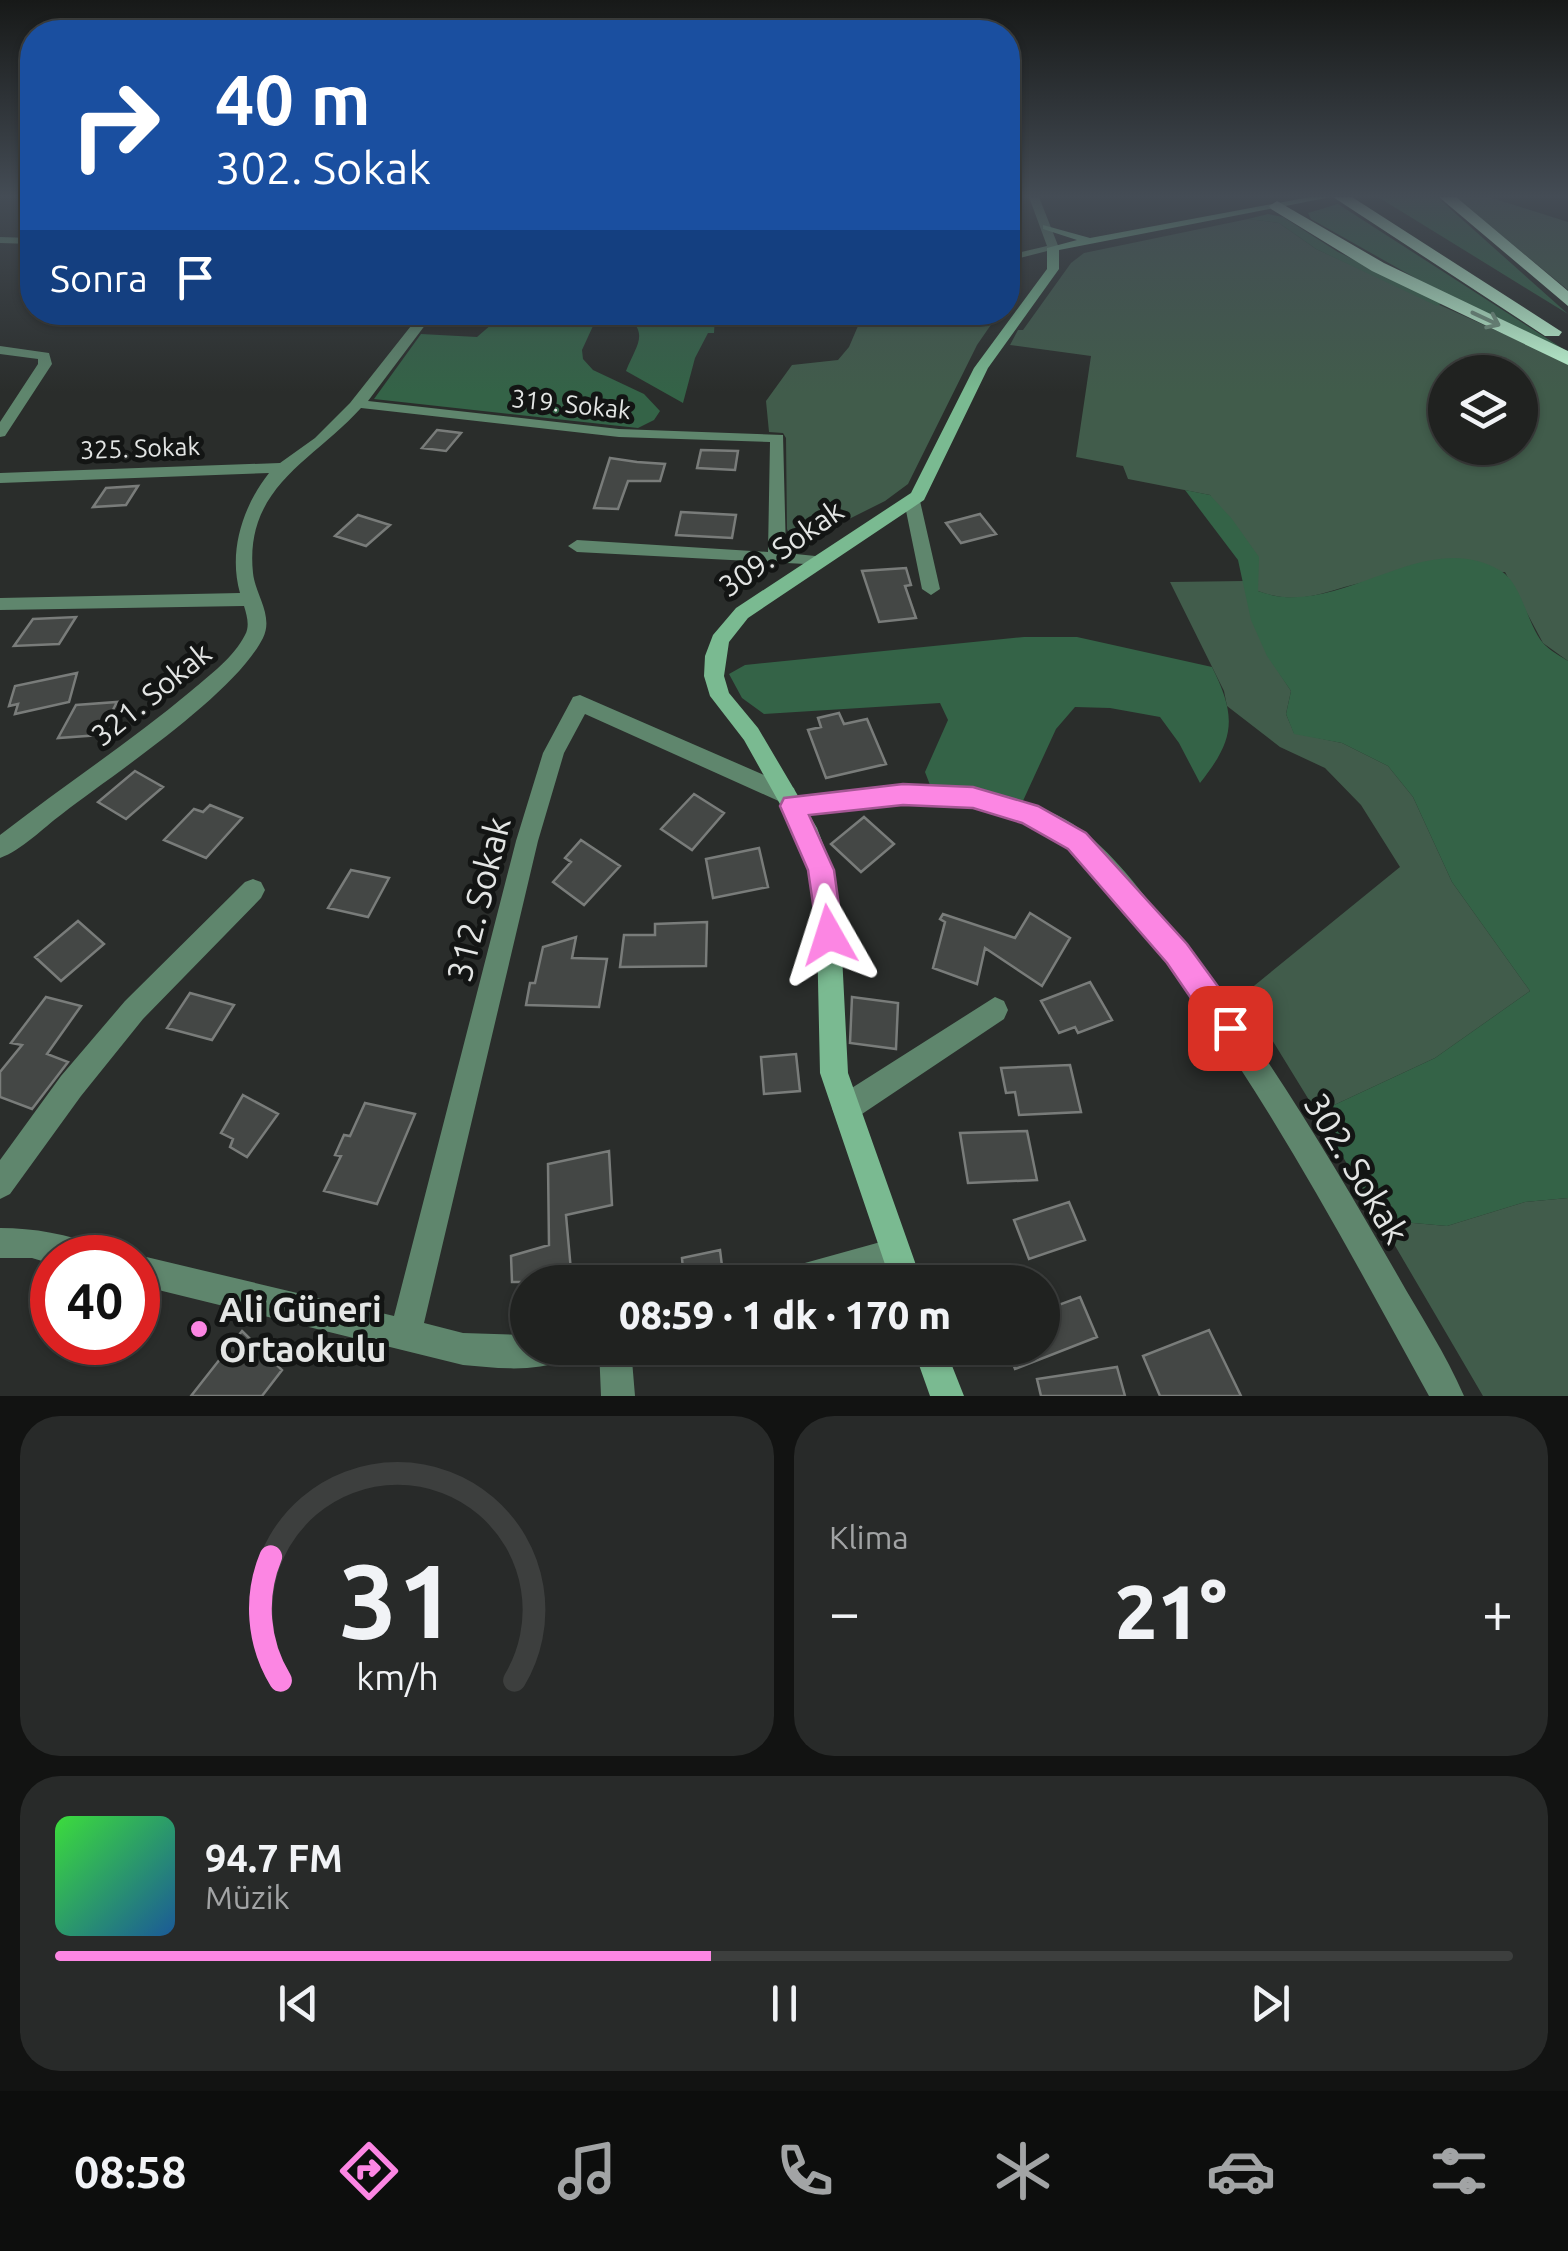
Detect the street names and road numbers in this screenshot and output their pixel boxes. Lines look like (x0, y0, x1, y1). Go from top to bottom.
street label: 319. Sokak (510, 384, 632, 424)
street label: 325. Sokak (80, 432, 201, 464)
street label: 309. Sokak (712, 493, 850, 603)
street label: 321. Sokak (84, 635, 218, 753)
street label: 312. Sokak (438, 812, 518, 985)
street label: 302. Sokak (1297, 1086, 1418, 1251)

